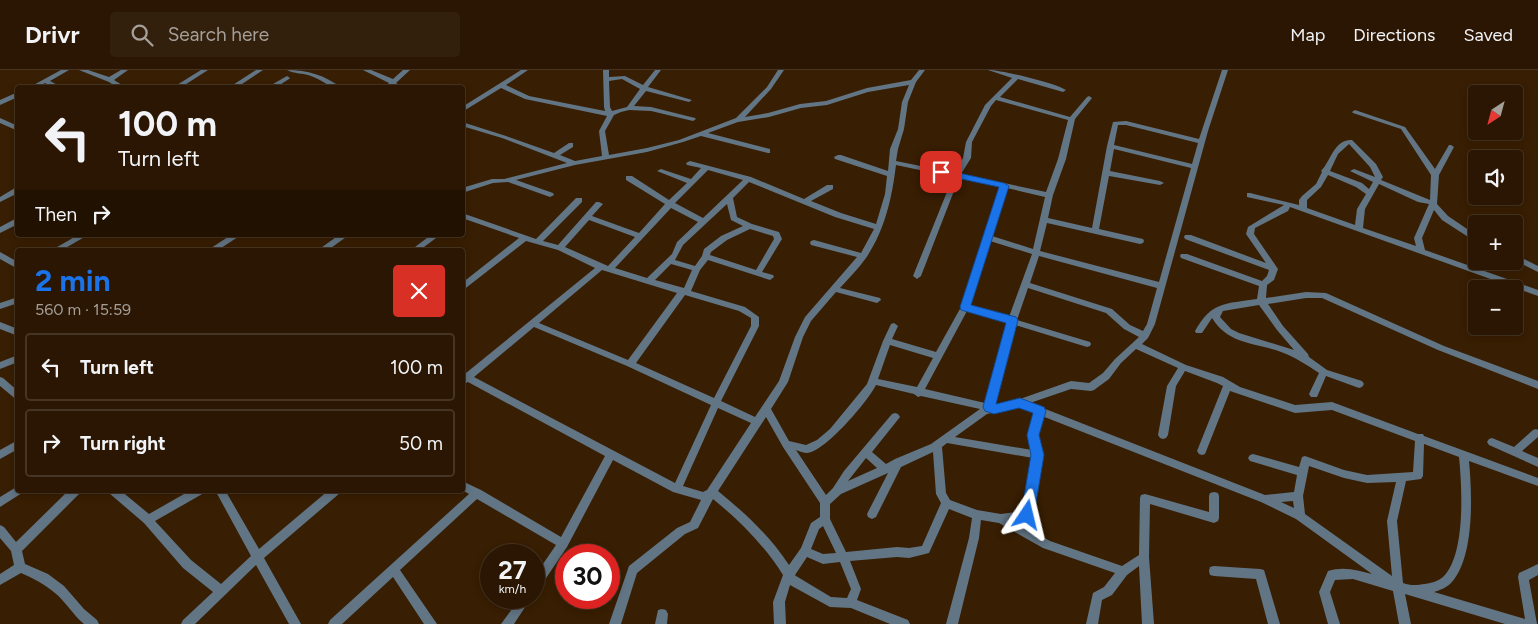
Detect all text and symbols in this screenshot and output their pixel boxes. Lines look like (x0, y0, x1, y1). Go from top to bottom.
search box (110, 12, 460, 57)
text: Drivr (25, 20, 80, 49)
icon: search (128, 21, 156, 49)
text: Search here (168, 23, 269, 46)
text: Map (1290, 24, 1325, 46)
text: Directions (1353, 24, 1435, 46)
text: Saved (1463, 24, 1513, 46)
north arrow (1468, 85, 1522, 140)
map controls (1468, 85, 1523, 335)
text: 100 m (118, 103, 217, 145)
icon: left (35, 105, 100, 170)
text: Turn left (118, 145, 200, 172)
button: sound (1468, 150, 1523, 205)
pin (920, 151, 962, 193)
icon: arrive (927, 158, 955, 186)
icon: right (87, 200, 115, 228)
text: Then (35, 203, 77, 226)
button: + (1468, 215, 1523, 270)
text: 2 min (35, 262, 111, 299)
button: close (393, 265, 445, 317)
button: − (1468, 280, 1523, 335)
text: 560 m · 15:59 (35, 300, 131, 319)
icon: left (37, 353, 65, 381)
text: Turn left (80, 356, 154, 379)
text: 100 m (390, 356, 443, 379)
icon: right (37, 429, 65, 457)
text: Turn right (80, 432, 166, 455)
text: 50 m (399, 432, 443, 455)
position arrow (1000, 488, 1052, 540)
speed limit sign: 30 (555, 544, 620, 609)
text: 27 (498, 555, 527, 585)
text: km/h (499, 582, 526, 596)

